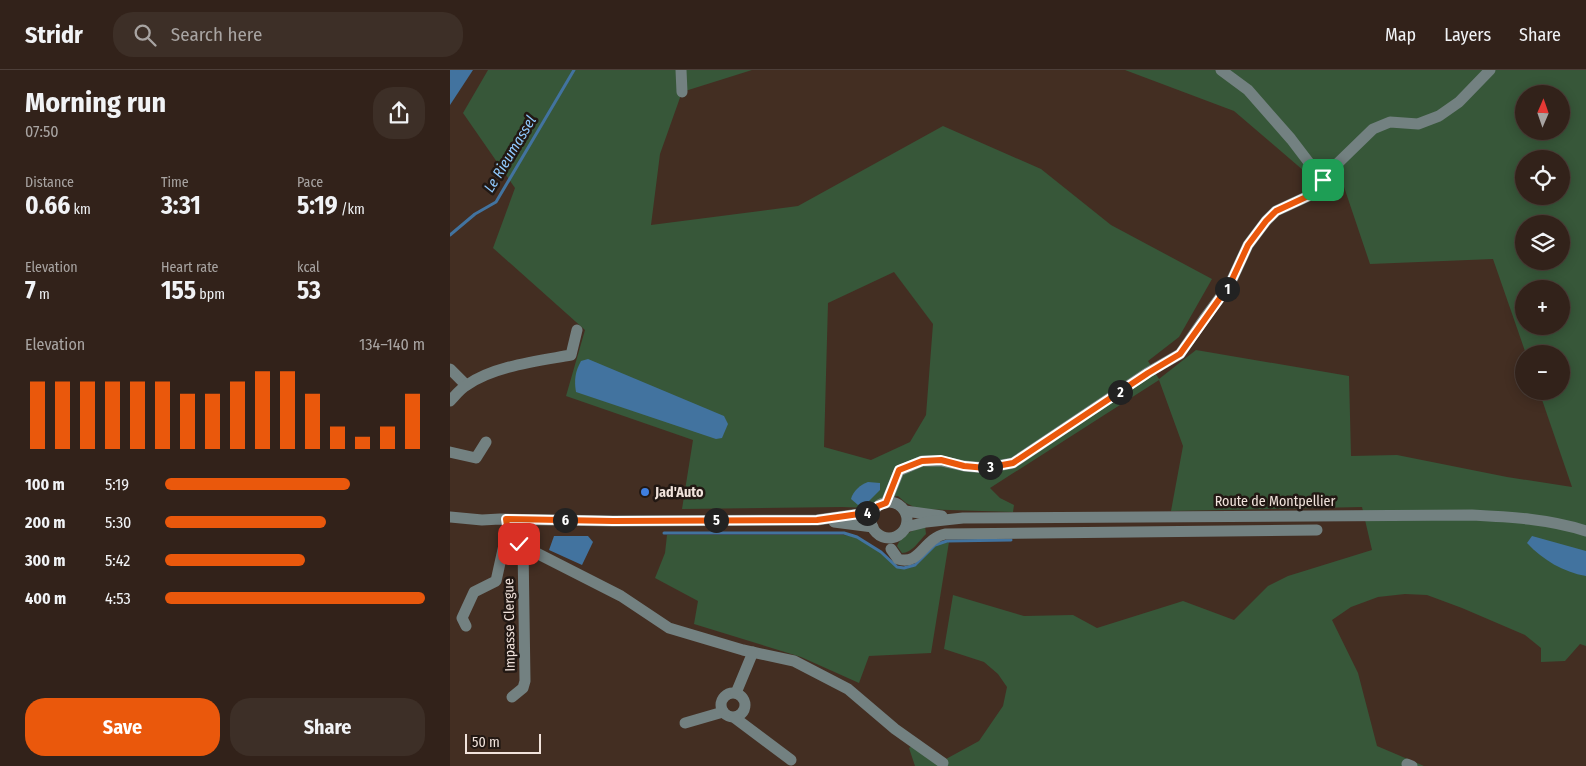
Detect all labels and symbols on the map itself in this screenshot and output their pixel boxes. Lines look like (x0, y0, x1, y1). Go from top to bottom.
north arrow (1515, 85, 1570, 140)
water label: Le Rieumassel (480, 112, 540, 196)
pin (1302, 159, 1344, 201)
pin: 1 (1214, 276, 1240, 302)
pin: 2 (1108, 380, 1132, 404)
pin: 3 (978, 454, 1002, 480)
place label: Jad'Auto (654, 484, 704, 501)
marker: Jad'Auto (639, 486, 651, 498)
street label: Route de Montpellier (1215, 493, 1335, 510)
pin: 4 (854, 500, 880, 526)
pin: 6 (552, 508, 578, 532)
pin: 5 (704, 508, 728, 532)
pin (498, 523, 540, 565)
street label: Impasse Clergue (500, 578, 519, 672)
scale bar (465, 731, 541, 754)

